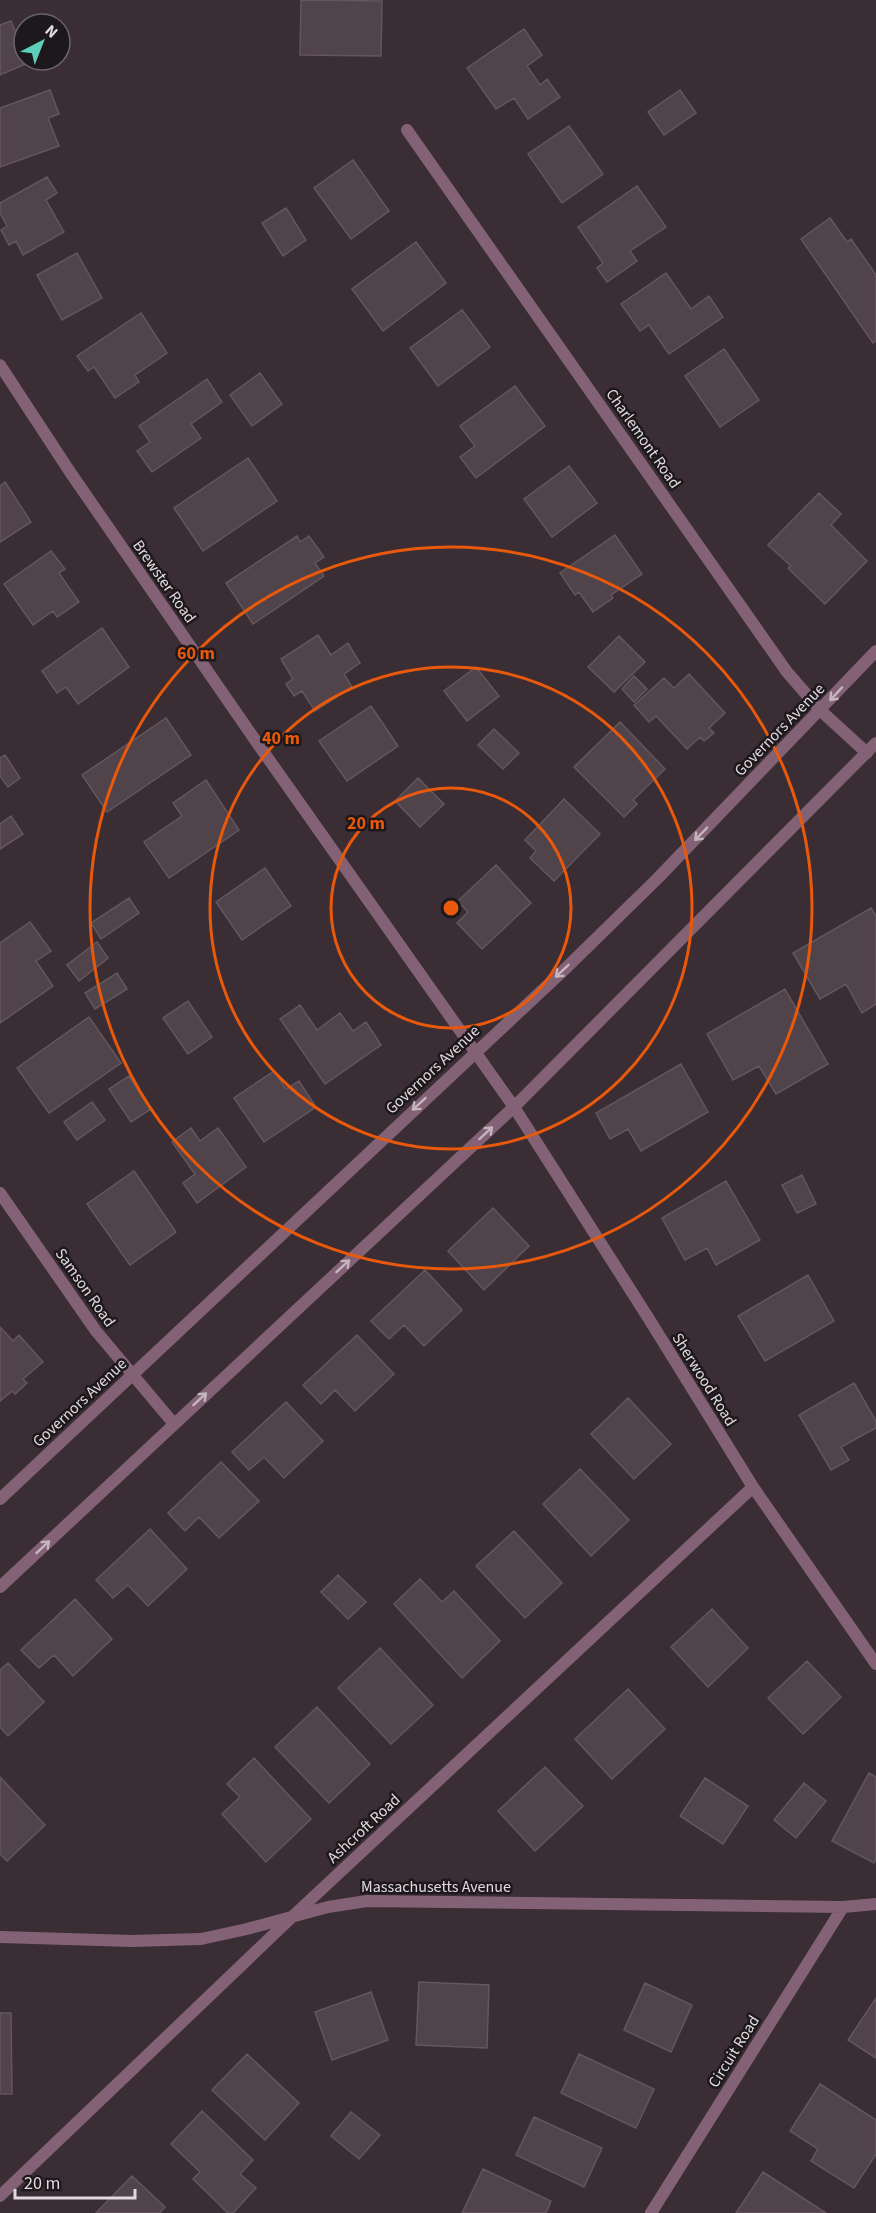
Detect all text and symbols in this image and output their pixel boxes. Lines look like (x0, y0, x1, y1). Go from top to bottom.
north arrow (12, 12, 72, 72)
text: N (40, 20, 63, 43)
street label: Charlemont Road (601, 384, 686, 493)
street label: Brewster Road (127, 536, 201, 628)
text: 60 m (177, 641, 215, 666)
street label: Governors Avenue (730, 678, 830, 781)
one-way arrow (829, 686, 843, 701)
text: 40 m (262, 726, 300, 751)
text: 20 m (347, 811, 385, 836)
one-way arrow (693, 827, 708, 842)
centre of rings (441, 898, 461, 918)
one-way arrow (555, 964, 570, 978)
street label: Governors Avenue (381, 1020, 485, 1119)
one-way arrow (412, 1097, 427, 1111)
one-way arrow (478, 1126, 493, 1140)
street label: Samson Road (50, 1244, 120, 1331)
one-way arrow (335, 1259, 350, 1273)
street label: Sherwood Road (667, 1329, 742, 1430)
street label: Governors Avenue (28, 1353, 132, 1452)
one-way arrow (193, 1392, 208, 1406)
one-way arrow (35, 1539, 50, 1554)
street label: Ashcroft Road (322, 1789, 405, 1868)
street label: Massachusetts Avenue (361, 1876, 511, 1898)
street label: Circuit Road (703, 2011, 765, 2092)
scale bar (15, 2162, 135, 2200)
text: 20 m (24, 2171, 60, 2196)

